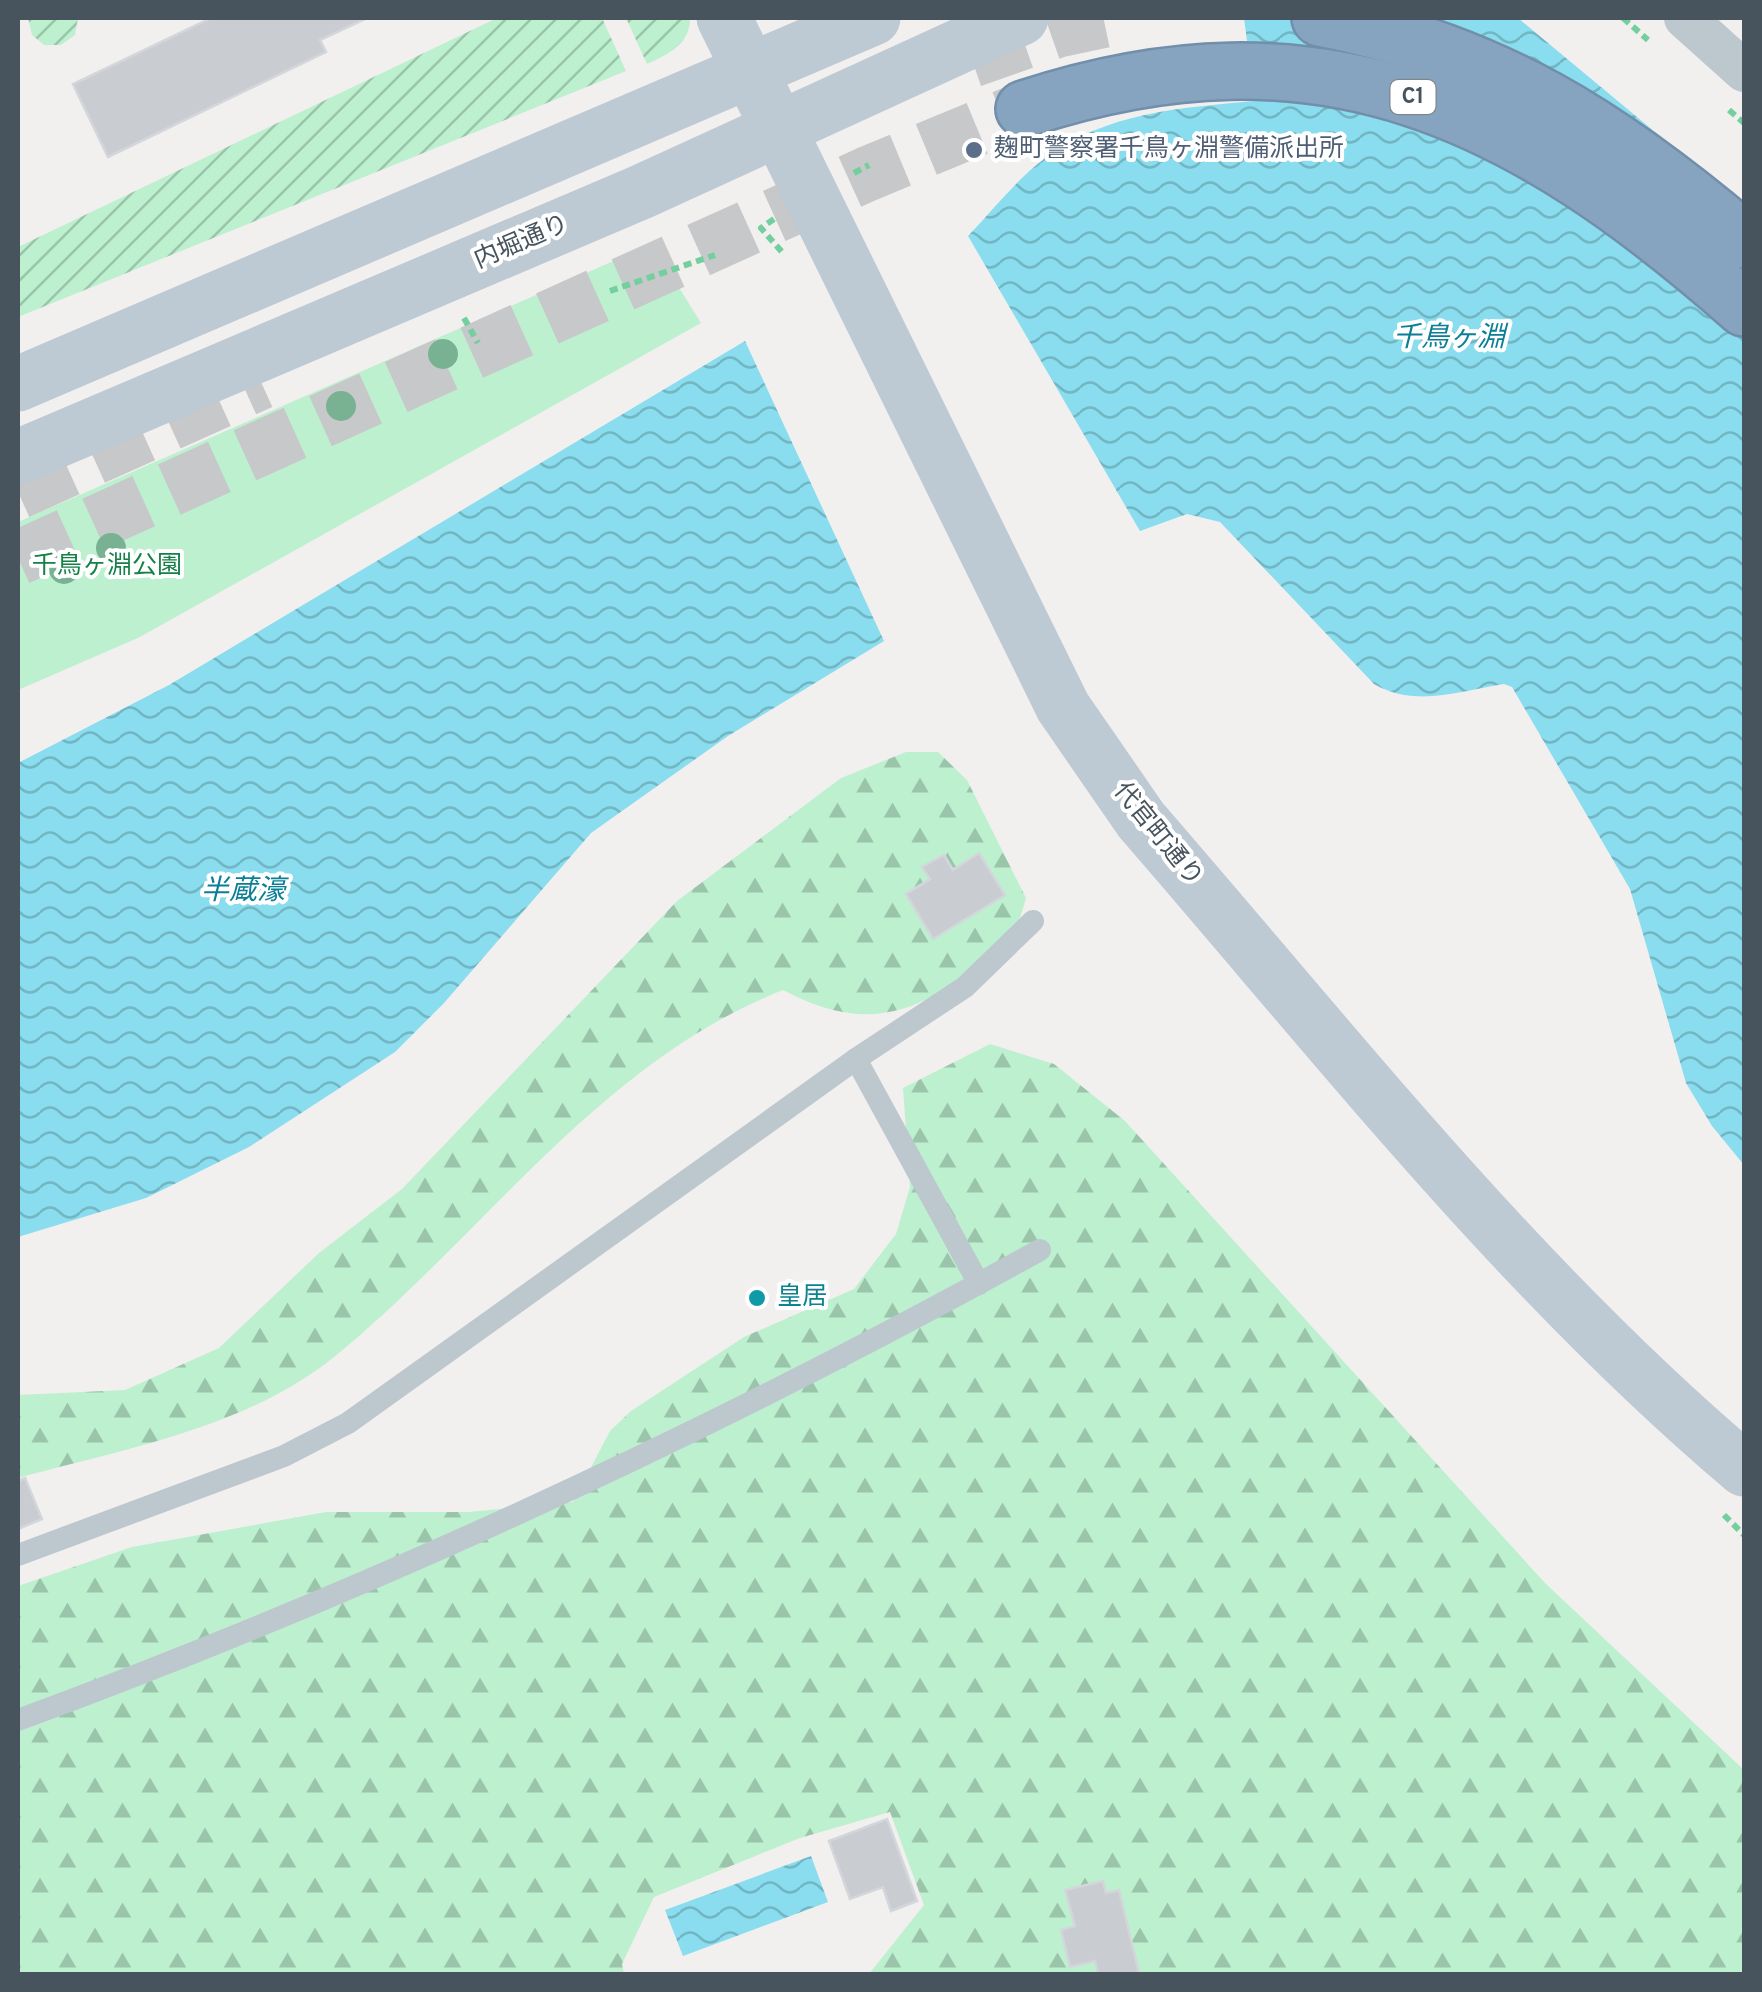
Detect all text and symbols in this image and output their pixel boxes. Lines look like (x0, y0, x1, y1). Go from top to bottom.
road number: C1 (1390, 80, 1436, 114)
place label: 麹町警察署千鳥ヶ淵警備派出所 (994, 134, 1344, 166)
marker: 麹町警察署千鳥ヶ淵警備派出所 (963, 139, 985, 161)
street label: 内堀通り (470, 209, 574, 277)
water label: 千鳥ヶ淵 (1393, 321, 1509, 357)
park label: 千鳥ヶ淵公園 (32, 551, 182, 583)
street label: 代官町通り (1105, 776, 1209, 894)
water label: 半蔵濠 (201, 874, 289, 910)
place label: 皇居 (777, 1282, 827, 1314)
marker: 皇居 (746, 1287, 768, 1309)

